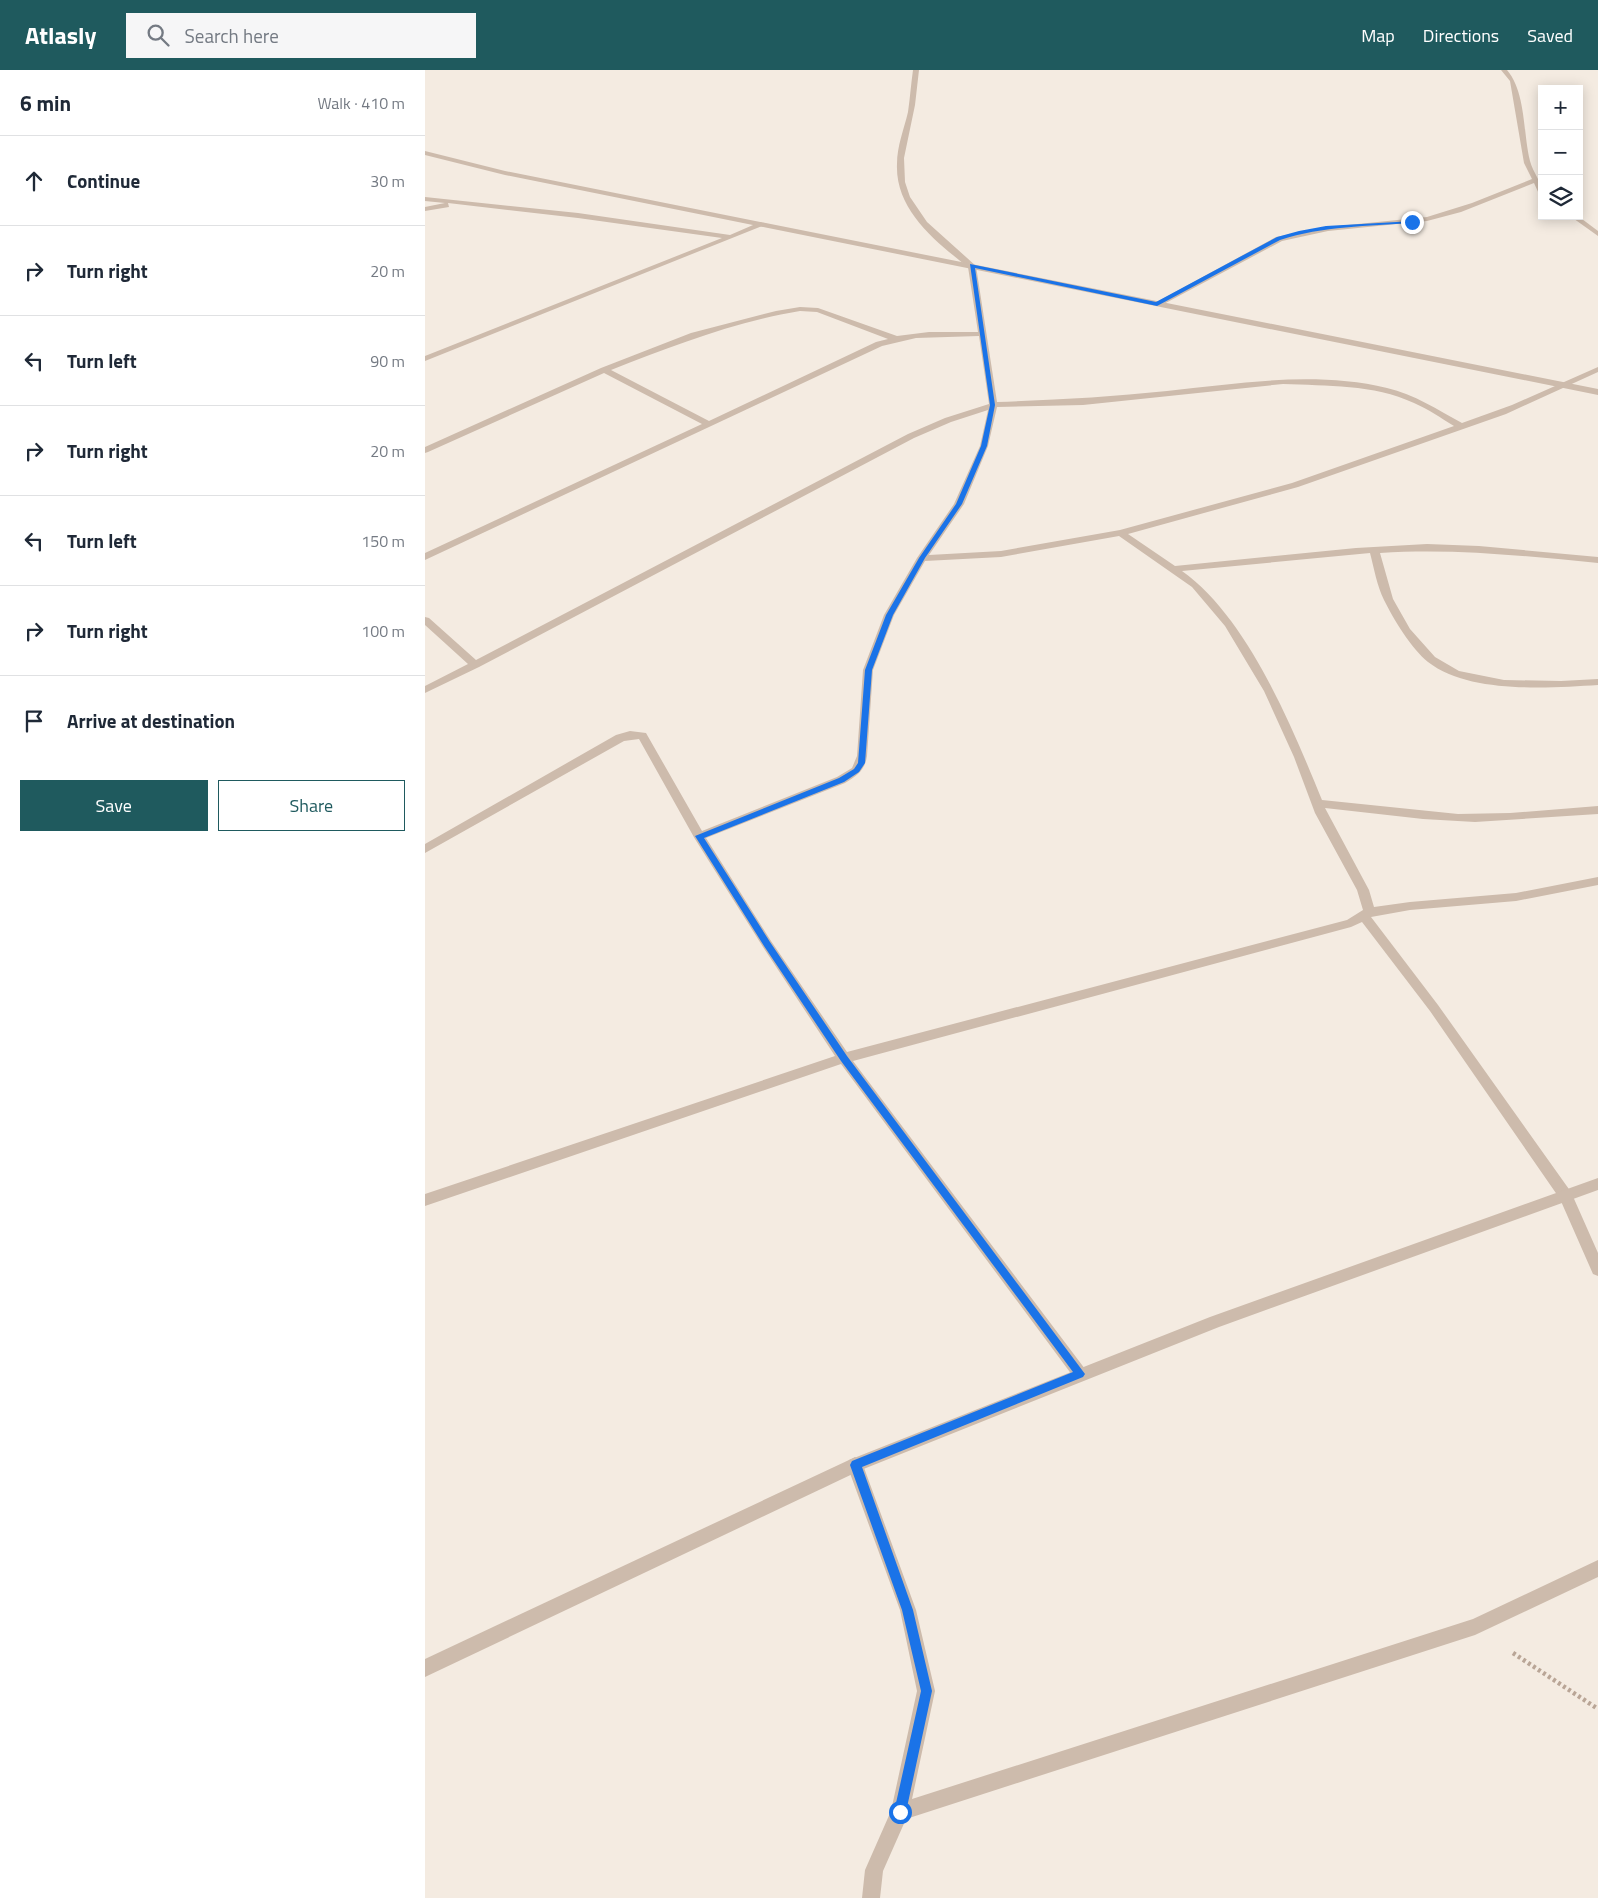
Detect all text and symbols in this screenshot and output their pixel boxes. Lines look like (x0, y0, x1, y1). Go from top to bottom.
search box (126, 13, 476, 58)
text: Atlasly (25, 17, 96, 53)
icon: search (144, 21, 172, 49)
text: Search here (184, 21, 279, 50)
text: Map (1361, 22, 1395, 49)
text: Directions (1423, 22, 1499, 49)
text: Saved (1527, 22, 1573, 49)
map controls (1538, 85, 1583, 220)
button: + (1538, 85, 1583, 130)
text: 6 min (20, 87, 71, 119)
text: Walk · 410 m (317, 91, 405, 115)
button: − (1538, 130, 1583, 175)
text: Continue (67, 166, 140, 195)
icon: ahead (20, 167, 48, 195)
text: 30 m (370, 169, 405, 193)
button: layers (1538, 175, 1583, 220)
route end (1401, 211, 1424, 234)
text: Turn right (67, 256, 148, 285)
icon: right (20, 257, 48, 285)
text: 20 m (370, 259, 405, 283)
text: Turn left (67, 346, 137, 375)
icon: left (20, 347, 48, 375)
text: 90 m (370, 349, 405, 373)
text: Turn right (67, 436, 148, 465)
icon: right (20, 437, 48, 465)
text: 20 m (370, 439, 405, 463)
text: Turn left (67, 526, 137, 555)
icon: left (20, 527, 48, 555)
text: 150 m (361, 529, 405, 553)
text: Turn right (67, 616, 148, 645)
icon: right (20, 617, 48, 645)
text: 100 m (361, 619, 405, 643)
text: Arrive at destination (67, 706, 235, 735)
icon: arrive (20, 707, 48, 735)
button: Save (20, 780, 208, 831)
button: Share (218, 780, 405, 831)
route start (889, 1801, 912, 1824)

